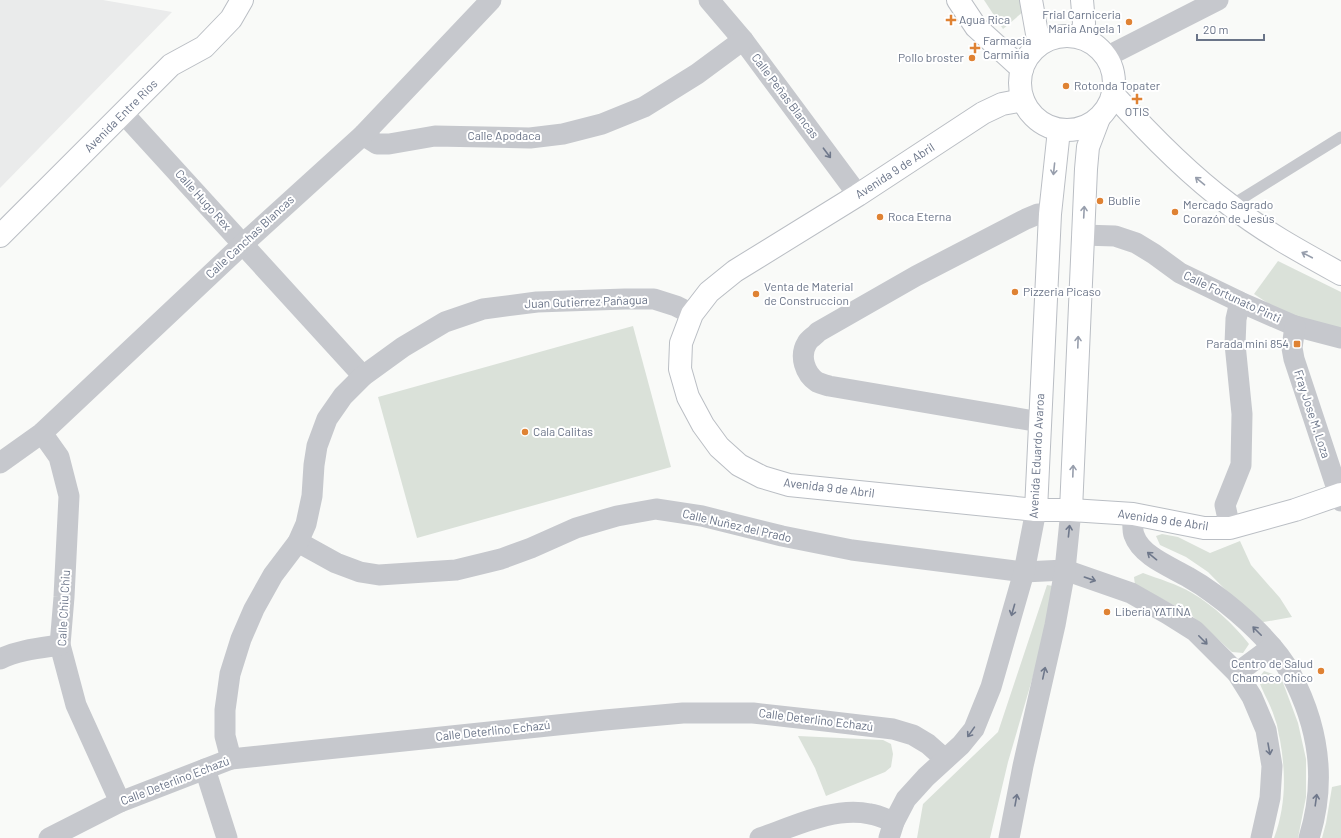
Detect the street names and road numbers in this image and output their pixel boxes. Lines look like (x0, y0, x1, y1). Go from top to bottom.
street label: Calle Peñas Blancas (749, 50, 822, 141)
street label: Avenida Entre Rios (81, 76, 160, 155)
street label: Calle Apodaca (467, 128, 541, 142)
street label: Avenida 9 de Abril (852, 139, 937, 201)
street label: Calle Hugo Rex (173, 166, 235, 233)
street label: Calle Canchas Blancas (202, 192, 296, 281)
street label: Calle Fortunato Pinti (1182, 267, 1283, 325)
street label: Juan Gutierrez Pañagua (524, 292, 648, 310)
street label: Fray Jose M. Loza (1292, 368, 1334, 460)
street label: Avenida Eduardo Avaroa (1026, 393, 1046, 519)
street label: Avenida 9 de Abril (783, 474, 875, 500)
street label: Calle Nuñez del Prado (681, 506, 793, 544)
street label: Avenida 9 de Abril (1117, 506, 1209, 532)
street label: Calle Chiu Chiu (54, 569, 72, 647)
street label: Calle Deterlino Echazú (758, 705, 874, 733)
street label: Calle Deterlino Echazú (435, 717, 551, 743)
street label: Calle Deterlino Echazú (118, 753, 231, 807)

